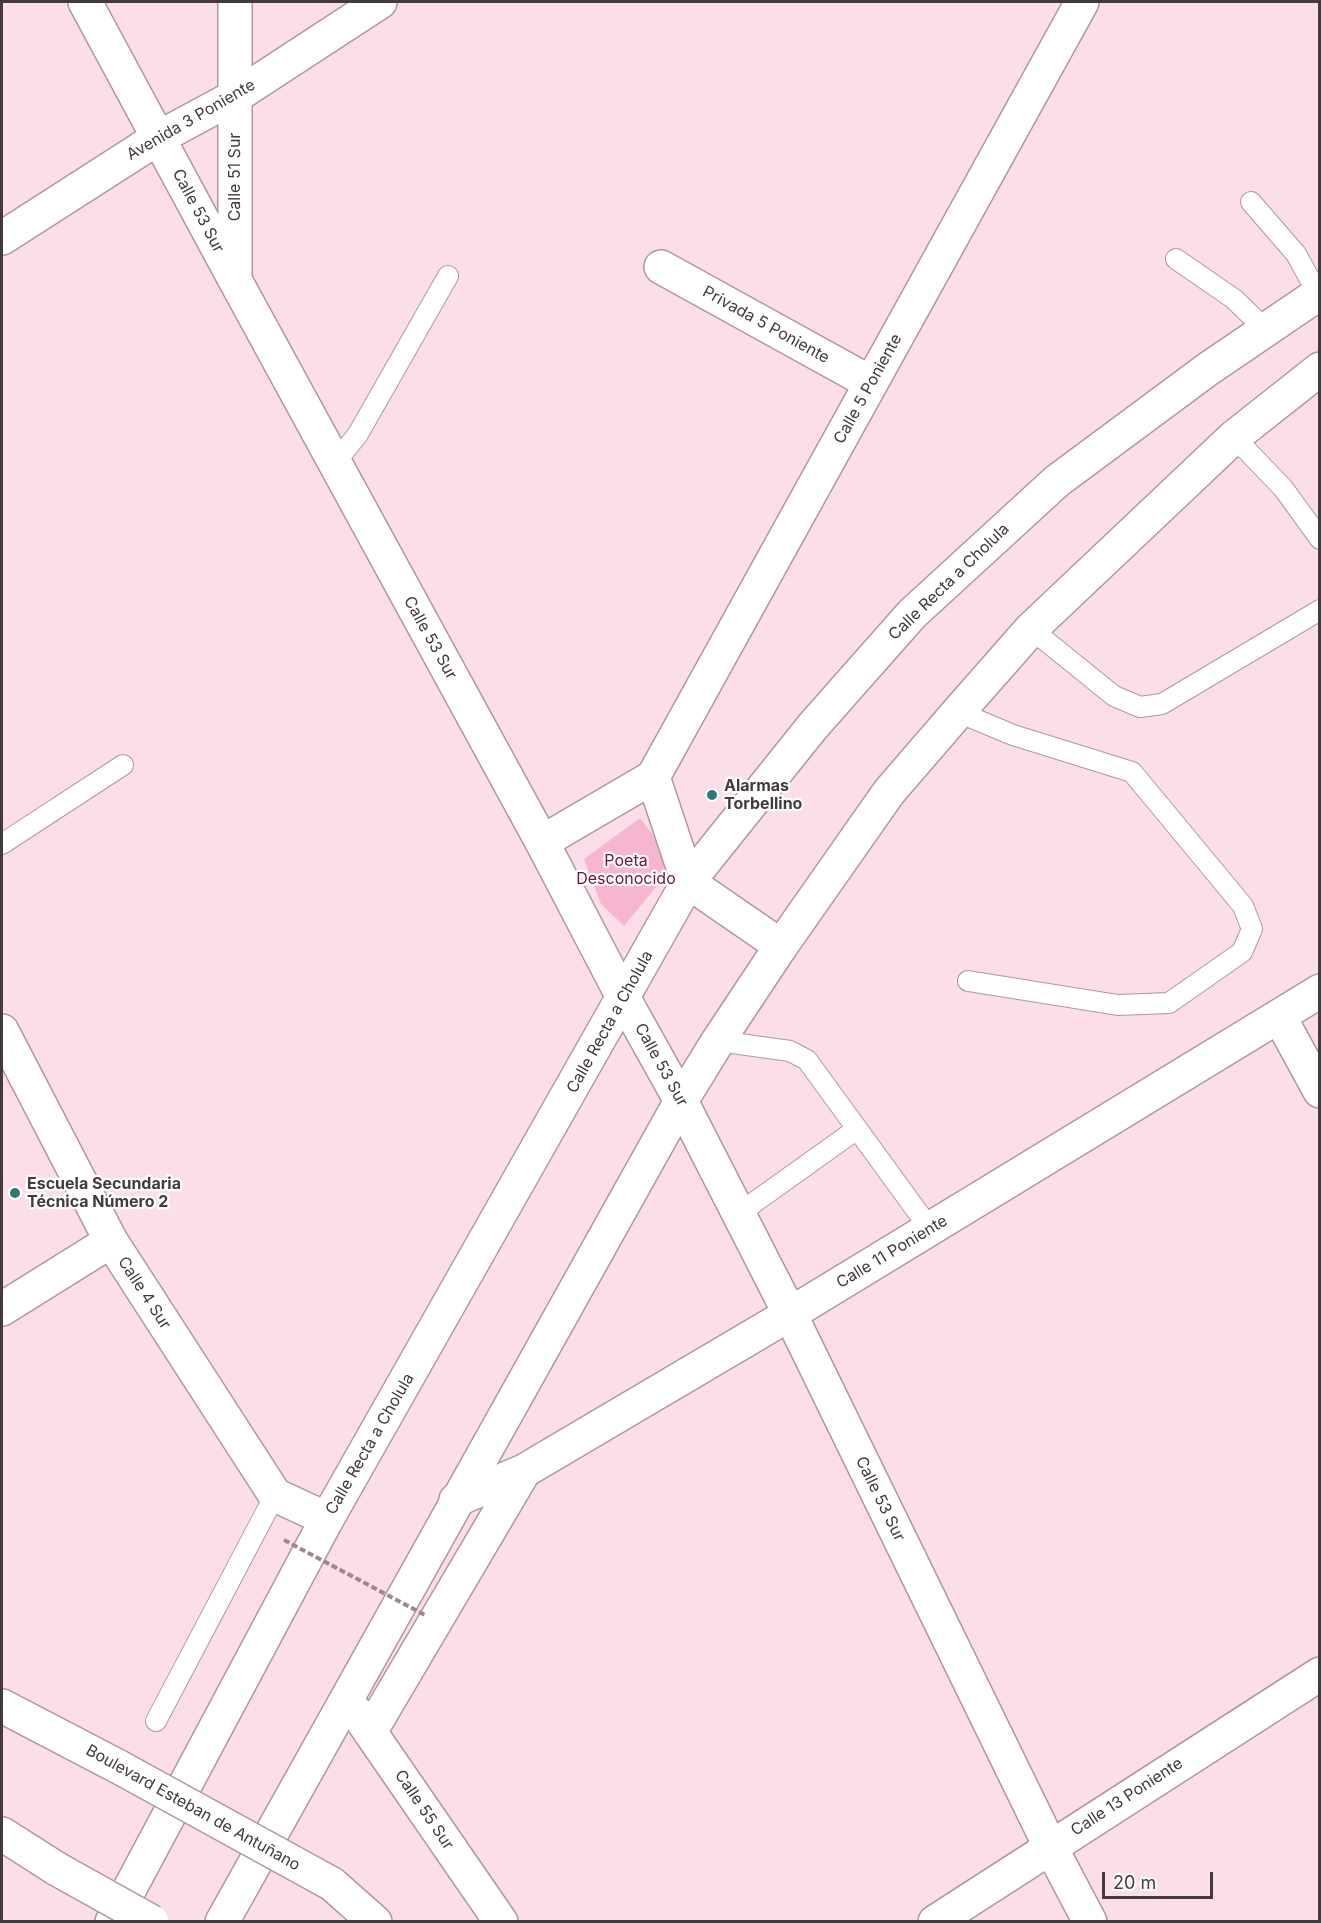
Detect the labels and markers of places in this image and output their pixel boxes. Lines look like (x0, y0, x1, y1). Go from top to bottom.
place label: Alarmas Torbellino (724, 776, 802, 814)
marker: Alarmas Torbellino (705, 788, 719, 802)
place label: Escuela Secundaria Técnica Número 2 (27, 1174, 181, 1212)
marker: Escuela Secundaria Técnica Número 2 (8, 1186, 22, 1200)

